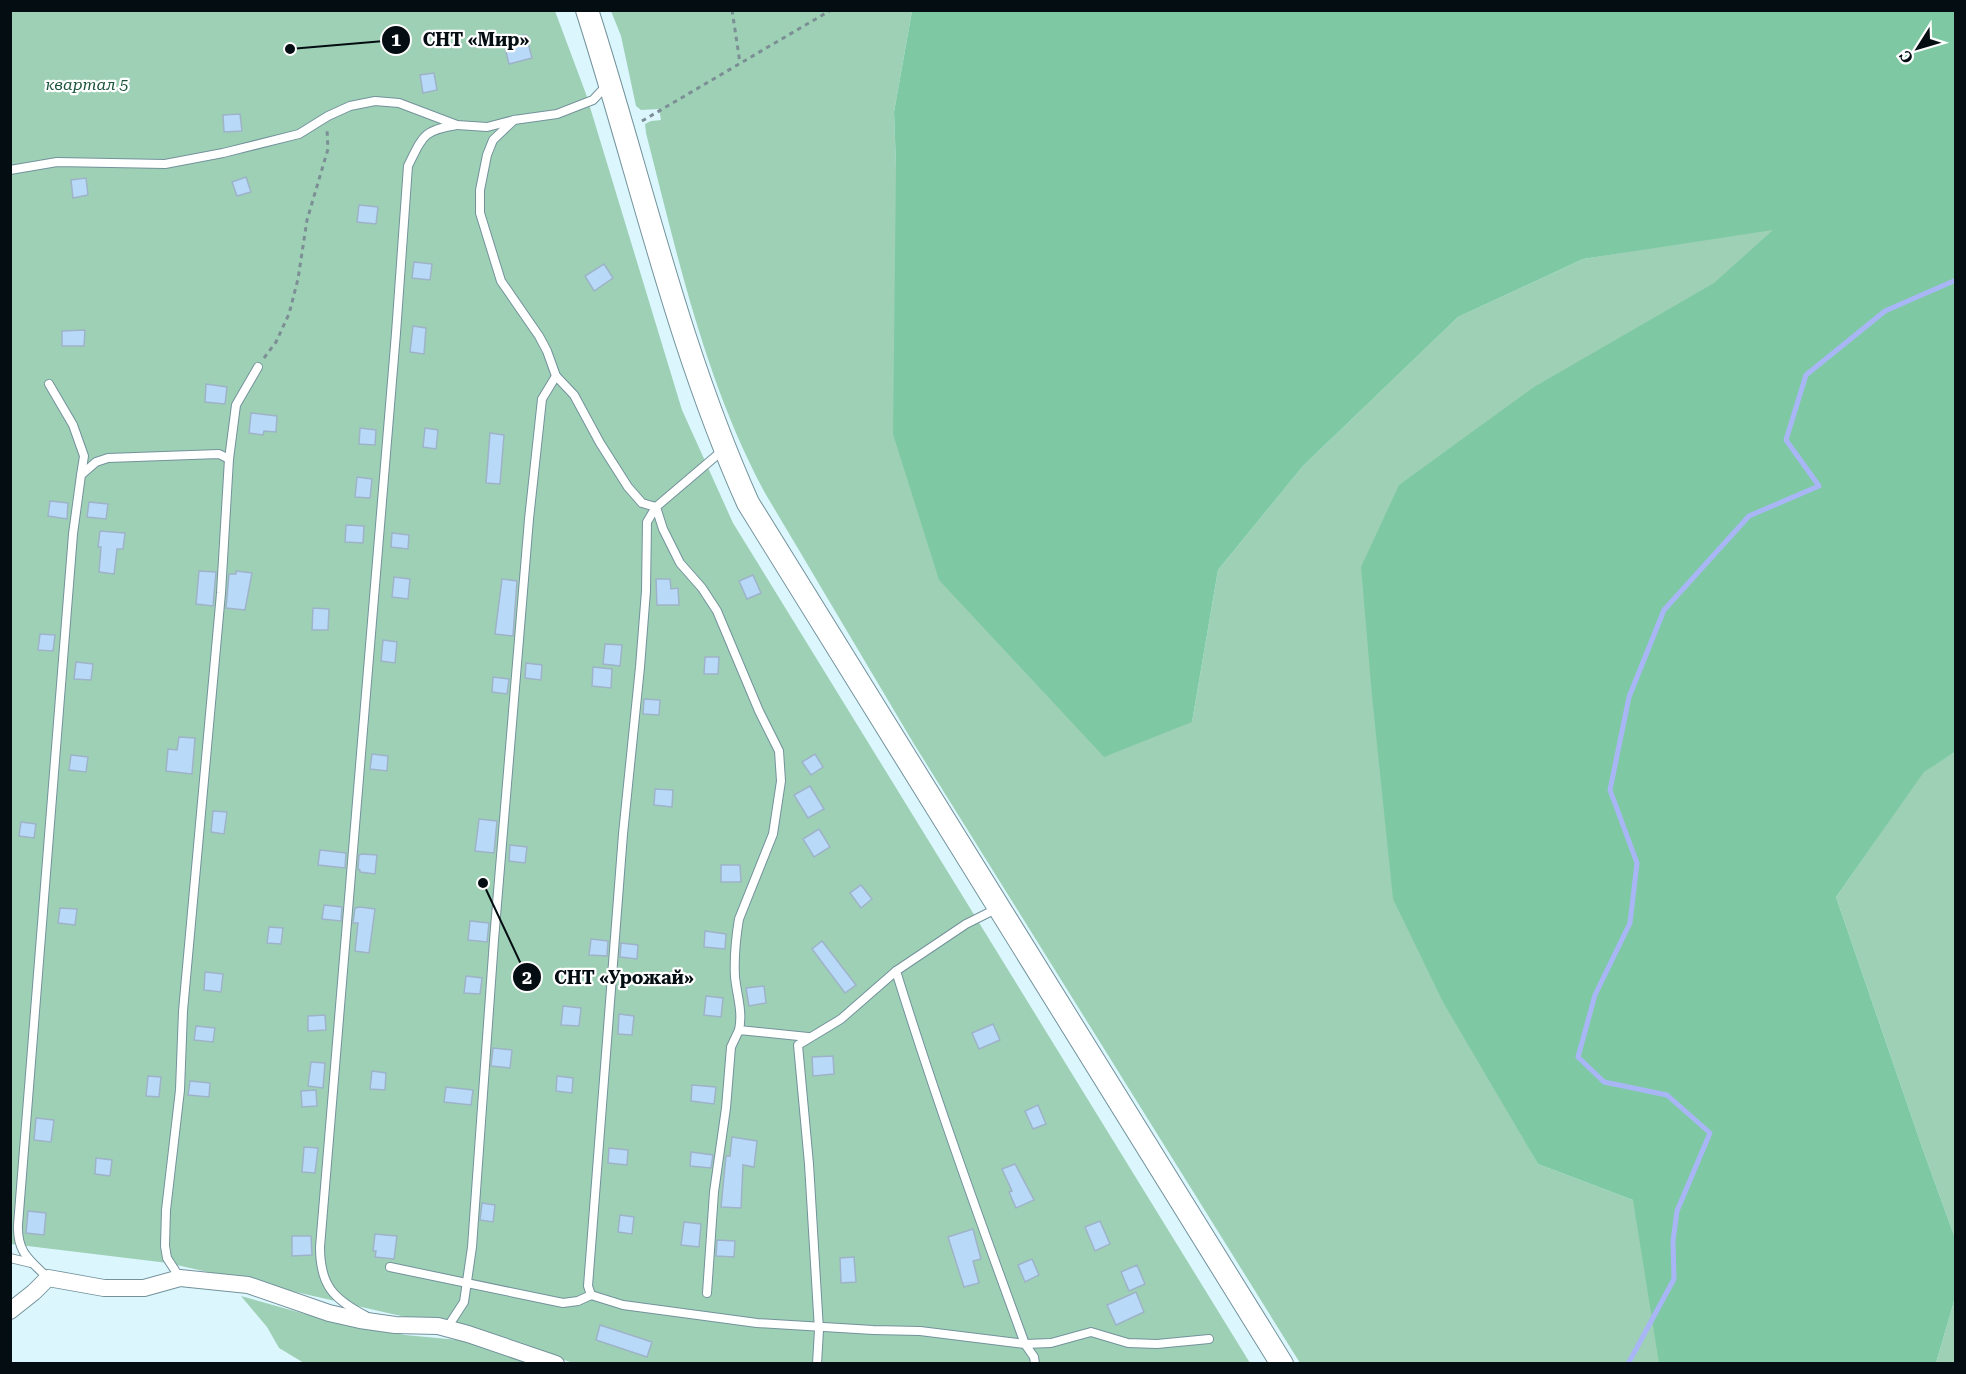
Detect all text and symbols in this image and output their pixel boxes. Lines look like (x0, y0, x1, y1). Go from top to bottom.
north arrow (1888, 18, 1948, 78)
callout: СНТ «Мир» (381, 22, 542, 58)
text: 1 (391, 29, 401, 50)
text: СНТ «Мир» (423, 29, 529, 50)
text: С (1895, 47, 1917, 67)
park label: квартал 5 (45, 75, 129, 94)
callout: СНТ «Урожай» (512, 959, 706, 995)
text: 2 (522, 967, 532, 988)
text: СНТ «Урожай» (554, 967, 694, 988)

